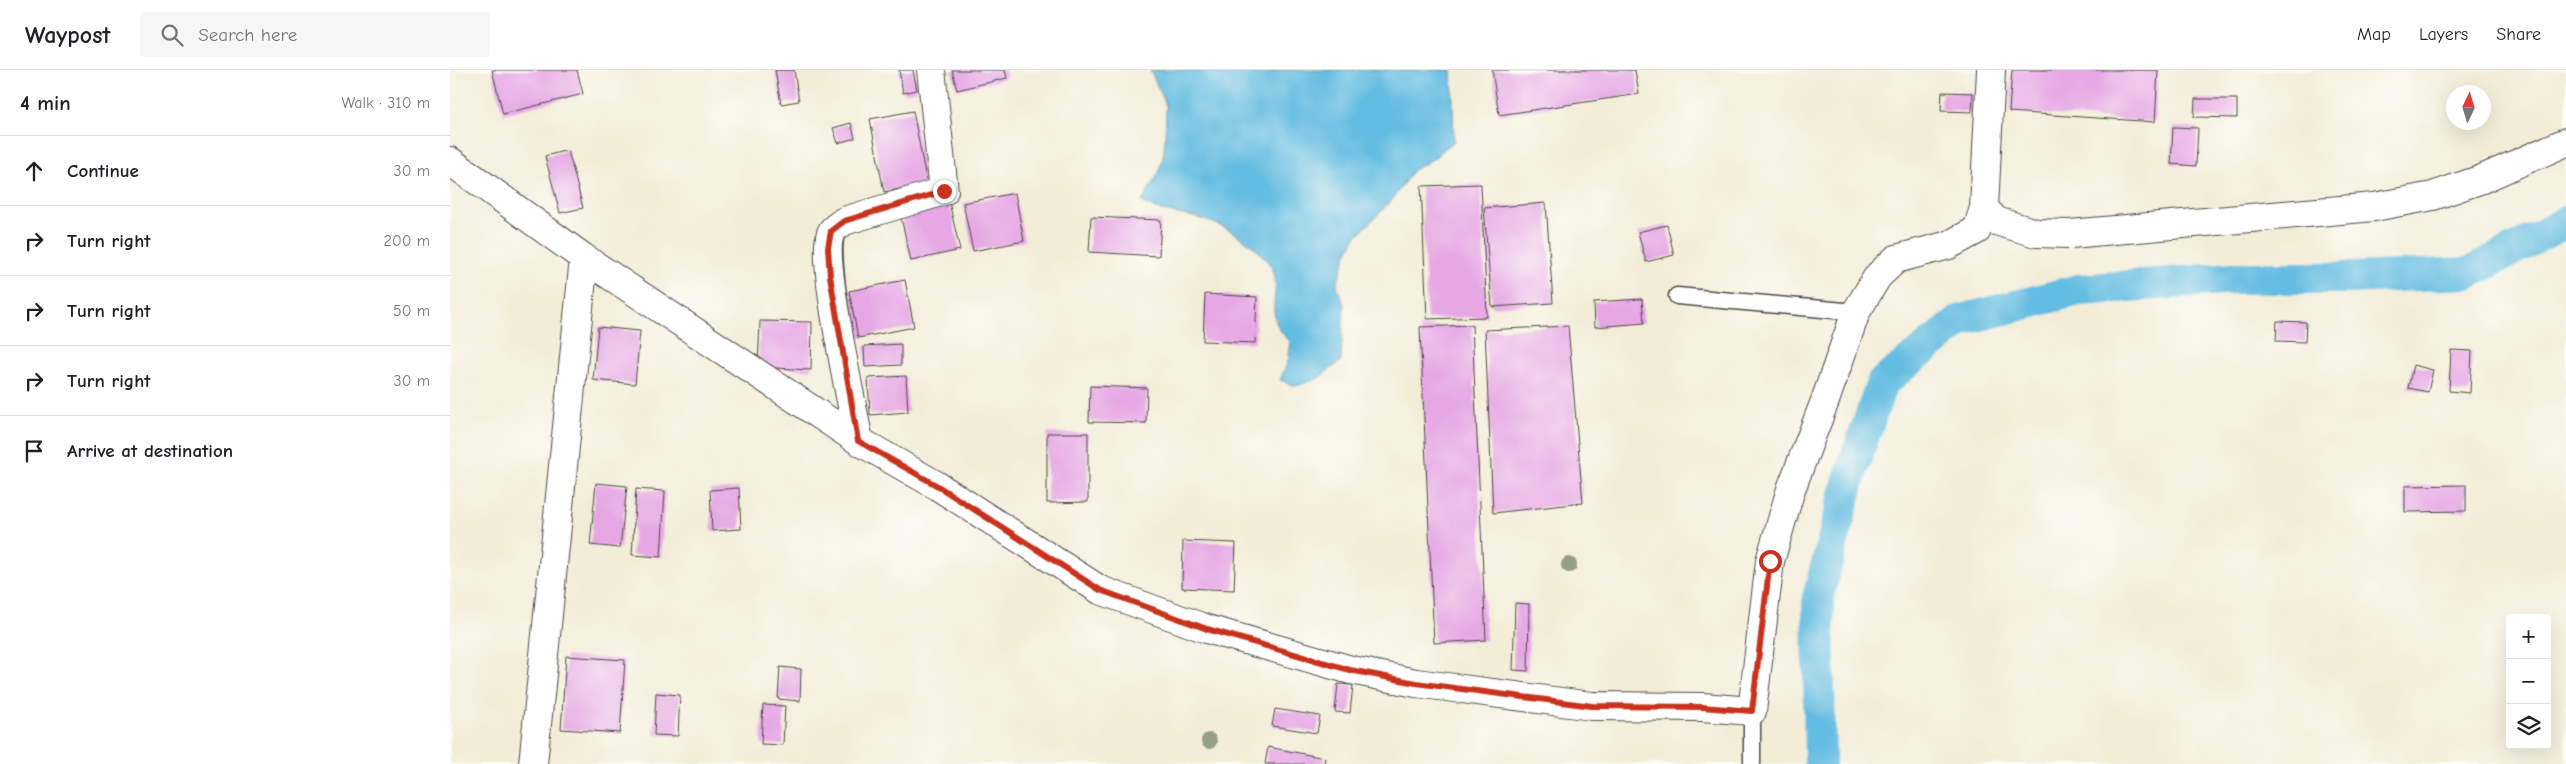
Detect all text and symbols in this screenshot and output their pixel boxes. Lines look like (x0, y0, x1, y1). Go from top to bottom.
search box (140, 12, 490, 57)
text: Waypost (25, 21, 110, 49)
icon: search (158, 21, 186, 49)
text: Search here (198, 24, 297, 46)
text: Map (2357, 24, 2391, 45)
text: Layers (2419, 24, 2468, 45)
text: Share (2496, 24, 2541, 45)
north arrow (2446, 85, 2491, 130)
text: 4 min (20, 91, 71, 115)
text: Walk · 310 m (341, 94, 430, 112)
icon: ahead (20, 157, 48, 185)
text: Continue (67, 160, 139, 182)
text: 30 m (394, 162, 430, 180)
route end (933, 180, 956, 203)
icon: right (20, 227, 48, 255)
text: Turn right (67, 230, 151, 252)
text: 200 m (384, 232, 430, 250)
icon: right (20, 297, 48, 325)
text: Turn right (67, 300, 151, 322)
text: 50 m (393, 302, 430, 320)
icon: right (20, 367, 48, 395)
text: Turn right (67, 370, 151, 392)
text: 30 m (394, 372, 430, 390)
icon: arrive (20, 437, 48, 465)
text: Arrive at destination (67, 440, 233, 462)
route start (1759, 550, 1782, 573)
map controls (2506, 614, 2551, 749)
button: + (2506, 614, 2551, 659)
button: − (2506, 659, 2551, 704)
button: layers (2506, 704, 2551, 749)

